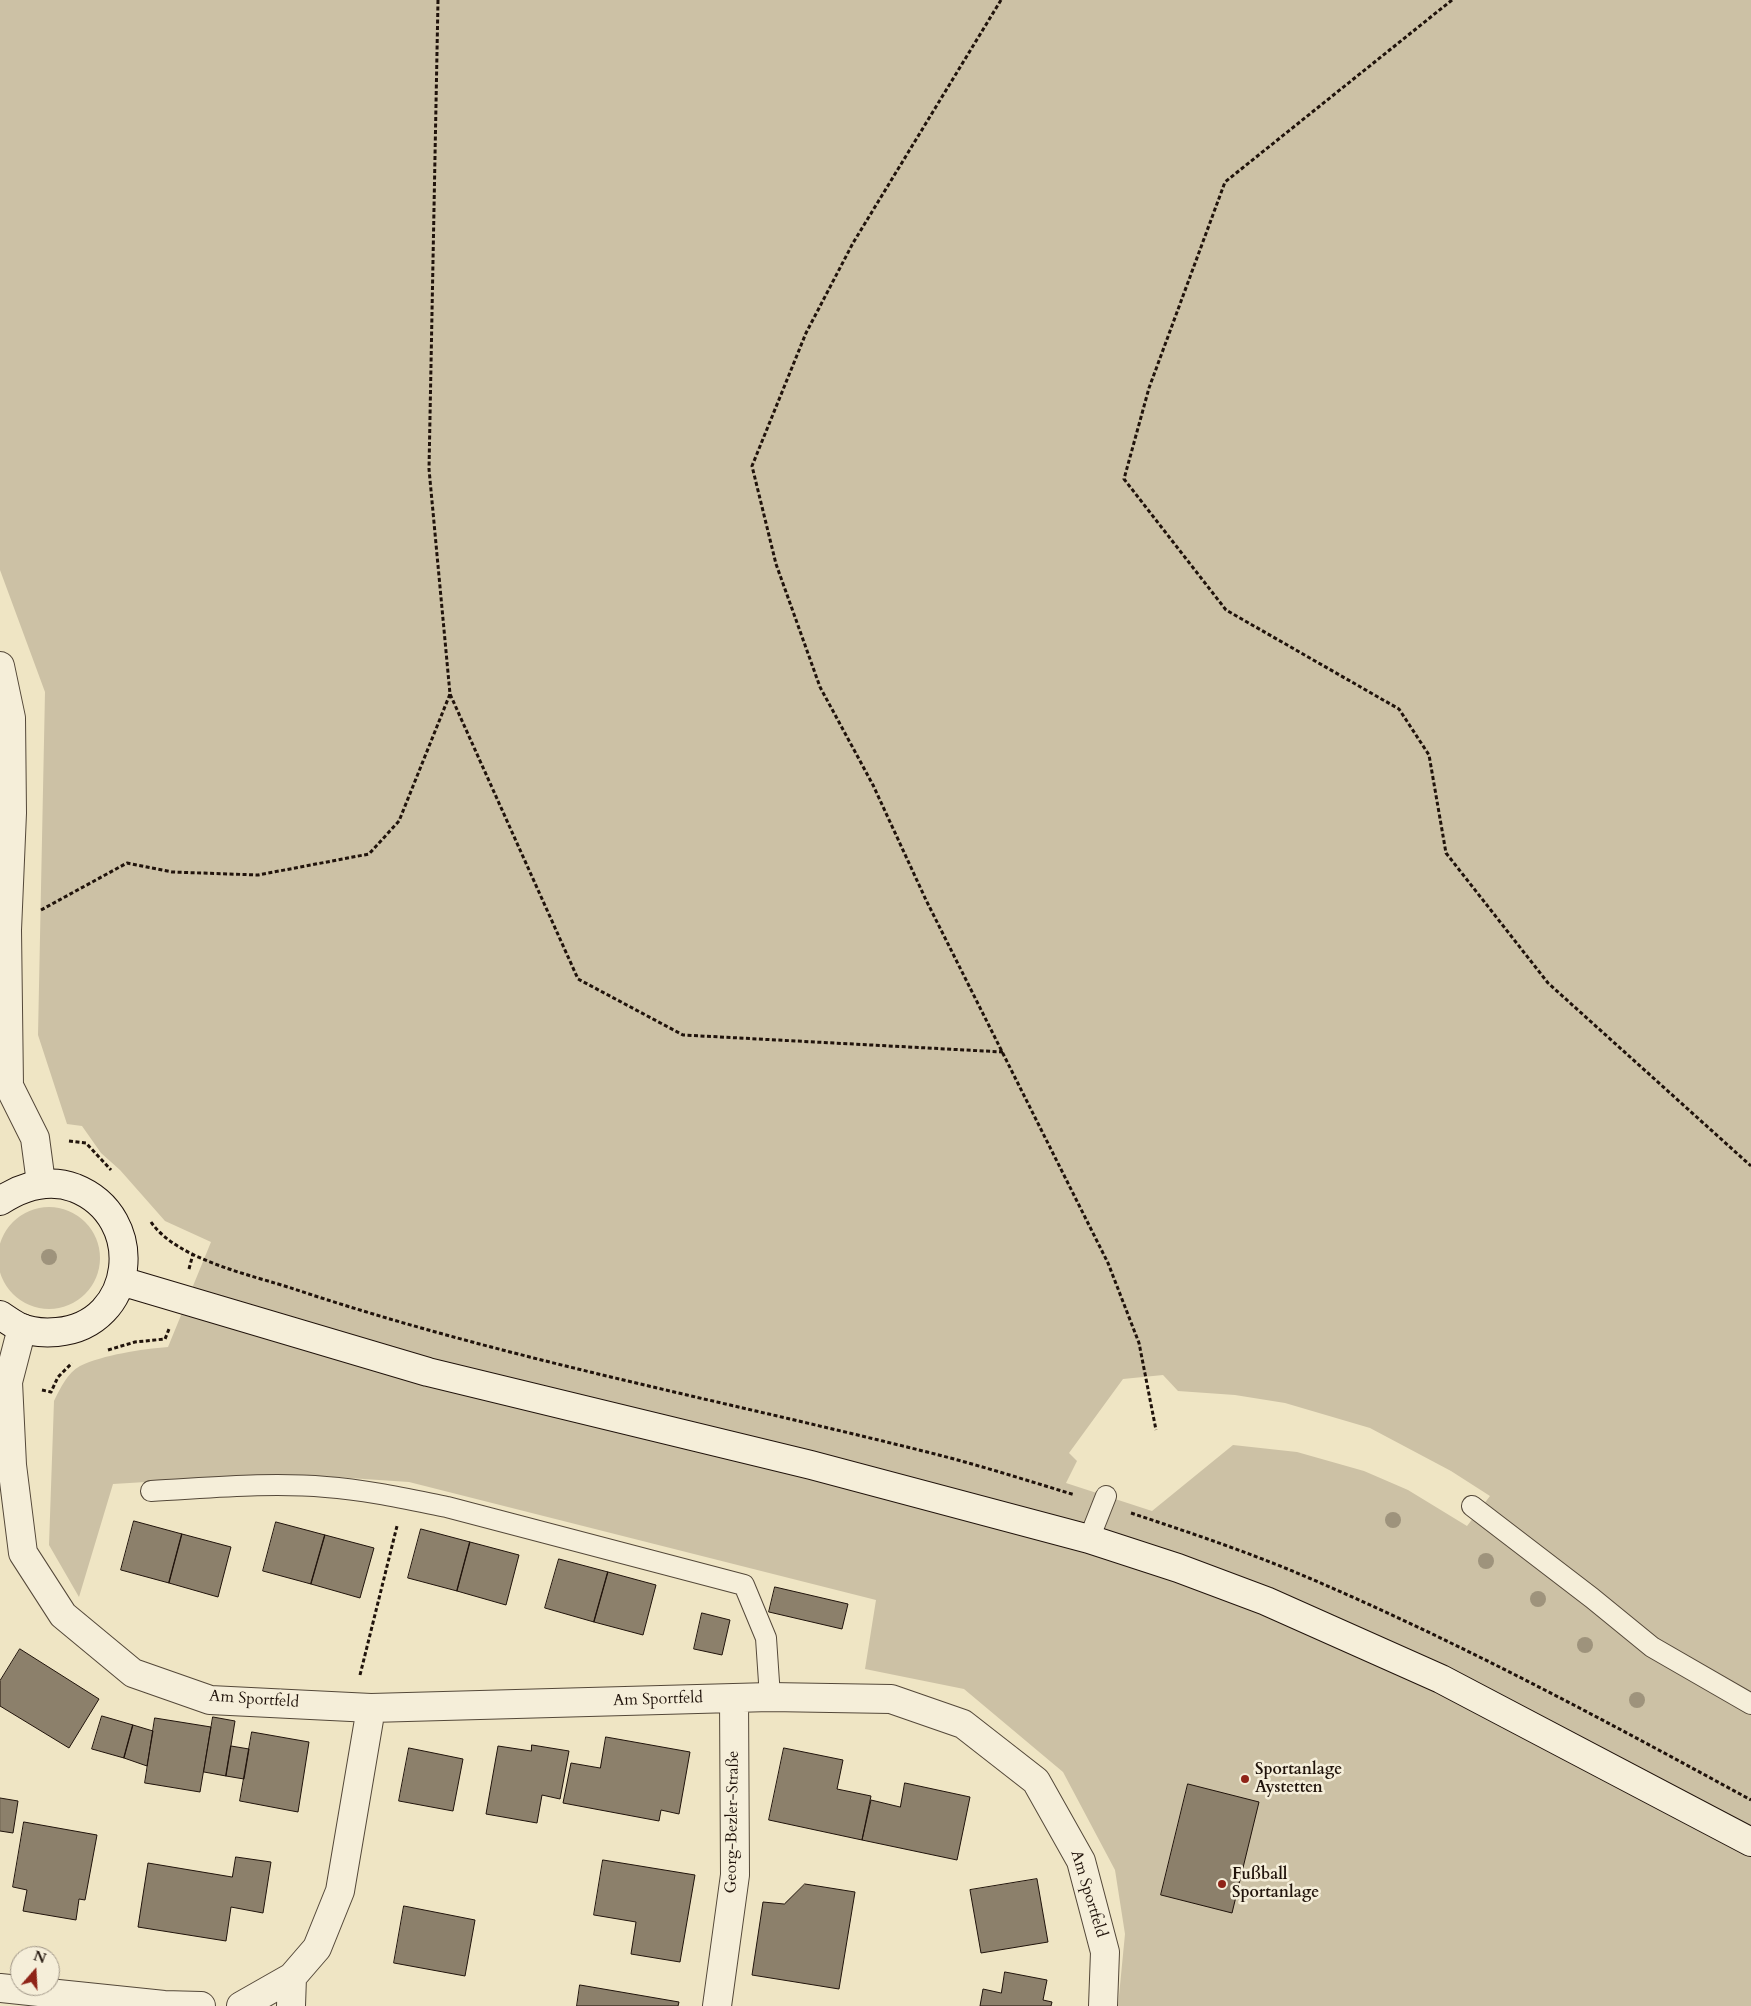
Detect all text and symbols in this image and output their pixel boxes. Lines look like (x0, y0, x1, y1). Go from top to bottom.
street label: Am Sportfeld (208, 1687, 300, 1713)
street label: Am Sportfeld (613, 1689, 703, 1711)
street label: Georg-Bezler-Straße (722, 1750, 744, 1894)
place label: Sportanlage Aystetten (1255, 1760, 1342, 1798)
marker: Sportanlage Aystetten (1239, 1773, 1251, 1785)
street label: Am Sportfeld (1066, 1848, 1110, 1940)
place label: Fußball Sportanlage (1232, 1865, 1319, 1903)
marker: Fußball Sportanlage (1216, 1878, 1228, 1890)
north arrow (10, 1946, 60, 1996)
text: N (31, 1946, 49, 1968)

